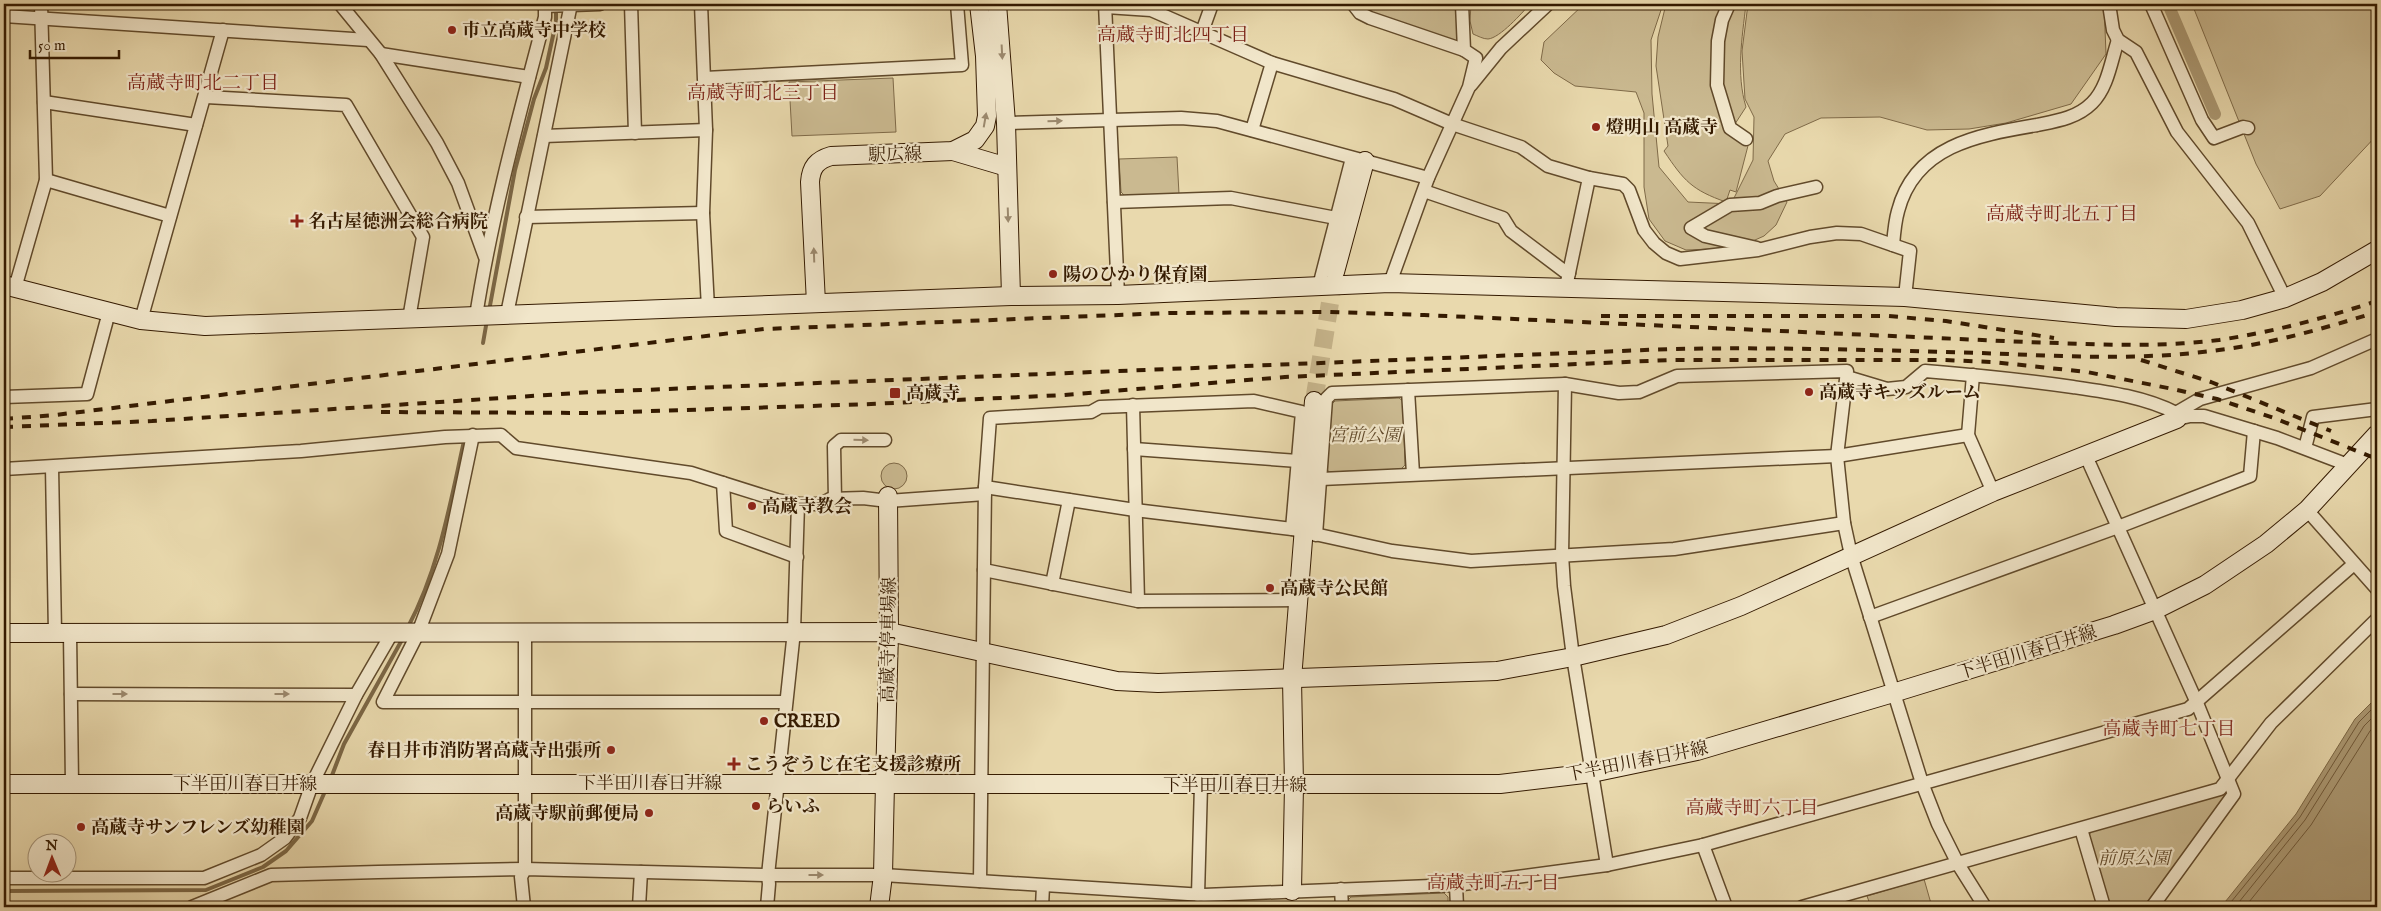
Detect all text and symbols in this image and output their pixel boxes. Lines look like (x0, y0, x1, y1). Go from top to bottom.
place label: 市立高蔵寺中学校 (462, 20, 606, 43)
marker: 市立高蔵寺中学校 (446, 24, 458, 36)
district label: 高蔵寺町北四丁目 (1097, 24, 1249, 48)
scale bar (30, 28, 119, 60)
text: 50 m (38, 36, 66, 55)
one-way arrow (998, 45, 1006, 61)
district label: 高蔵寺町北二丁目 (127, 72, 279, 96)
district label: 高蔵寺町北三丁目 (687, 82, 839, 106)
one-way arrow (982, 111, 990, 127)
one-way arrow (1047, 117, 1063, 125)
place label: 燈明山 高蔵寺 (1606, 117, 1718, 140)
marker: 燈明山 高蔵寺 (1590, 121, 1602, 133)
street label: 駅広線 (868, 143, 922, 168)
district label: 高蔵寺町北五丁目 (1986, 203, 2138, 227)
one-way arrow (1005, 208, 1013, 224)
place label: 名古屋徳洲会総合病院 (308, 211, 488, 234)
marker: 名古屋徳洲会総合病院 (290, 214, 304, 228)
one-way arrow (810, 247, 818, 263)
place label: 陽のひかり保育園 (1063, 264, 1207, 287)
marker: 陽のひかり保育園 (1047, 268, 1059, 280)
place label: 高蔵寺キッズルーム (1819, 382, 1981, 405)
place label: 高蔵寺 (906, 383, 960, 406)
marker: 高蔵寺 (888, 386, 902, 400)
marker: 高蔵寺キッズルーム (1803, 386, 1815, 398)
park label: 宮前公園 (1329, 425, 1404, 448)
one-way arrow (853, 436, 869, 444)
place label: 高蔵寺教会 (762, 496, 852, 519)
marker: 高蔵寺教会 (746, 500, 758, 512)
street label: 高蔵寺停車場線 (877, 577, 902, 703)
place label: 高蔵寺公民館 (1280, 578, 1388, 601)
marker: 高蔵寺公民館 (1264, 582, 1276, 594)
street label: 下半田川春日井線 (1955, 621, 2100, 685)
one-way arrow (112, 690, 128, 698)
one-way arrow (275, 690, 291, 698)
place label: CREED (774, 711, 840, 734)
marker: CREED (758, 715, 770, 727)
district label: 高蔵寺町七丁目 (2102, 718, 2236, 742)
street label: 下半田川春日井線 (1564, 737, 1710, 787)
place label: 春日井市消防署高蔵寺出張所 (367, 740, 601, 763)
marker: 春日井市消防署高蔵寺出張所 (605, 744, 617, 756)
place label: こうぞうじ在宅支援診療所 (745, 754, 961, 777)
marker: こうぞうじ在宅支援診療所 (727, 757, 741, 771)
street label: 下半田川春日井線 (578, 773, 722, 796)
street label: 下半田川春日井線 (173, 774, 317, 797)
street label: 下半田川春日井線 (1163, 775, 1307, 798)
place label: らいふ (766, 796, 820, 819)
district label: 高蔵寺町六丁目 (1685, 797, 1819, 821)
marker: らいふ (750, 800, 762, 812)
place label: 高蔵寺駅前郵便局 (495, 803, 639, 826)
marker: 高蔵寺駅前郵便局 (643, 807, 655, 819)
place label: 高蔵寺サンフレンズ幼稚園 (91, 817, 304, 840)
marker: 高蔵寺サンフレンズ幼稚園 (75, 821, 87, 833)
north arrow (28, 834, 78, 884)
text: N (45, 837, 58, 855)
park label: 前原公園 (2098, 848, 2173, 871)
one-way arrow (809, 871, 825, 879)
district label: 高蔵寺町五丁目 (1426, 872, 1560, 896)

